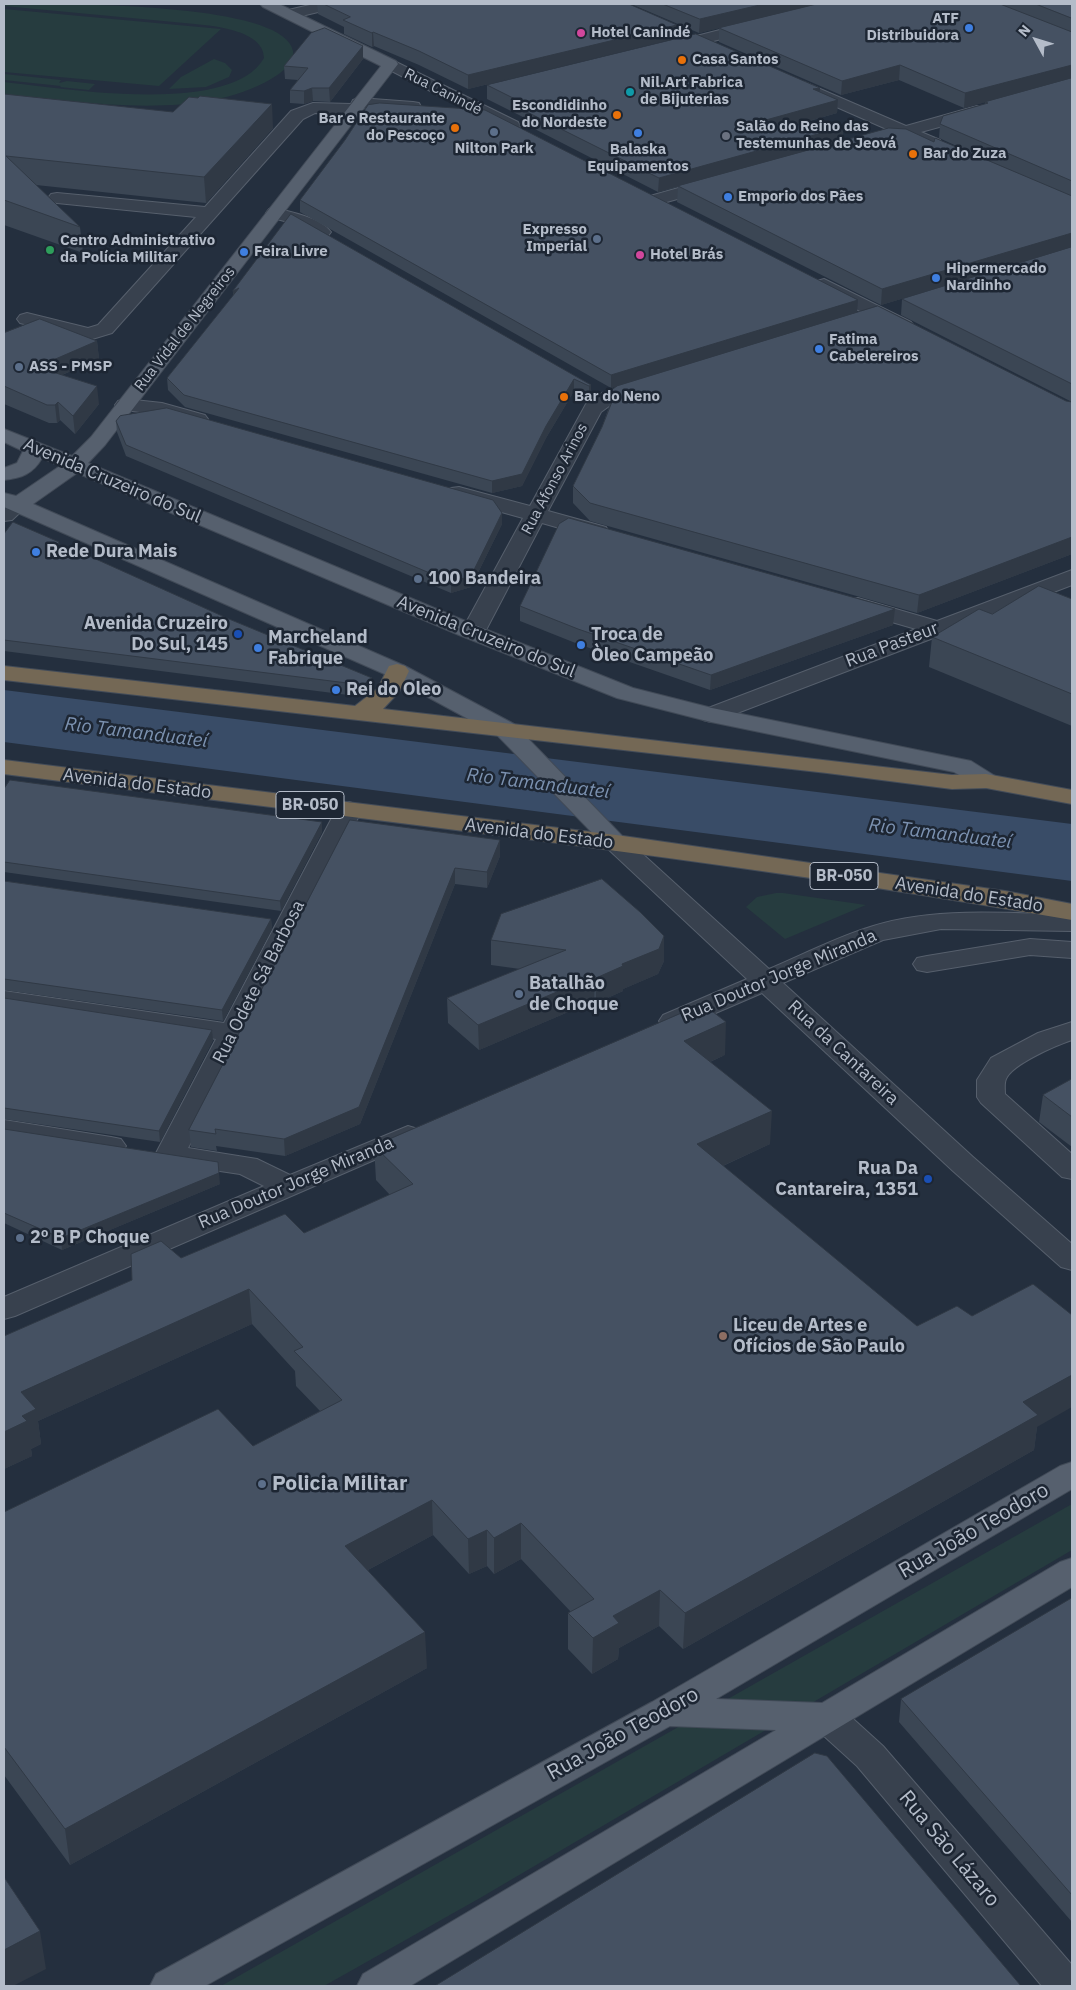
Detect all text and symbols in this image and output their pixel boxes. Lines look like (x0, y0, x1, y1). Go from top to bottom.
place label: ATF Distribuidora (866, 10, 959, 45)
north arrow (1011, 15, 1061, 65)
text: N (1014, 21, 1035, 40)
marker: ATF Distribuidora (963, 22, 975, 34)
place label: Hotel Canindé (591, 24, 690, 42)
marker: Hotel Canindé (575, 27, 587, 39)
place label: Casa Santos (692, 51, 778, 69)
marker: Casa Santos (676, 54, 688, 66)
street label: Rua Canindé (401, 65, 485, 119)
place label: Nil.Art Fabrica de Bijuterias (640, 74, 743, 109)
marker: Nil.Art Fabrica de Bijuterias (624, 86, 636, 98)
place label: Escondidinho do Nordeste (512, 97, 607, 132)
marker: Escondidinho do Nordeste (611, 109, 623, 121)
place label: Bar e Restaurante do Pescoço (318, 110, 445, 145)
place label: Salão do Reino das Testemunhas de Jeová (736, 118, 896, 153)
marker: Bar e Restaurante do Pescoço (449, 122, 461, 134)
marker: Nilton Park (488, 126, 500, 138)
marker: Balaska Equipamentos (632, 127, 644, 139)
marker: Salão do Reino das Testemunhas de Jeová (720, 130, 732, 142)
place label: Nilton Park (454, 140, 534, 158)
place label: Balaska Equipamentos (587, 141, 689, 176)
place label: Bar do Zuza (923, 145, 1007, 163)
marker: Bar do Zuza (907, 148, 919, 160)
place label: Emporio dos Pães (738, 188, 863, 206)
marker: Emporio dos Pães (722, 191, 734, 203)
place label: Expresso Imperial (522, 221, 587, 256)
place label: Centro Administrativo da Polícia Militar (60, 232, 215, 267)
marker: Expresso Imperial (591, 233, 603, 245)
place label: Feira Livre (254, 243, 328, 261)
marker: Centro Administrativo da Polícia Militar (44, 244, 56, 256)
marker: Feira Livre (238, 246, 250, 258)
place label: Hotel Brás (650, 246, 723, 264)
marker: Hotel Brás (634, 249, 646, 261)
place label: Hipermercado Nardinho (946, 260, 1046, 295)
street label: Rua Vidal de Negreiros (131, 263, 239, 395)
marker: Hipermercado Nardinho (930, 272, 942, 284)
place label: Fatima Cabelereiros (829, 331, 919, 366)
marker: Fatima Cabelereiros (813, 343, 825, 355)
place label: ASS - PMSP (29, 358, 112, 376)
marker: ASS - PMSP (13, 361, 25, 373)
place label: Bar do Neno (574, 388, 660, 406)
marker: Bar do Neno (558, 391, 570, 403)
street label: Rua Afonso Arinos (518, 420, 592, 538)
street label: Avenida Cruzeiro do Sul (20, 434, 204, 528)
place label: Rede Dura Mais (46, 541, 177, 563)
marker: Rede Dura Mais (30, 546, 42, 558)
place label: 100 Bandeira (428, 568, 541, 590)
marker: 100 Bandeira (412, 573, 424, 585)
street label: Avenida Cruzeiro do Sul (394, 591, 578, 683)
place label: Avenida Cruzeiro Do Sul, 145 (84, 613, 228, 656)
street label: Rua Pasteur (843, 617, 941, 673)
place label: Troca de Òleo Campeão (591, 624, 713, 666)
place label: Marcheland Fabrique (268, 627, 368, 670)
marker: Avenida Cruzeiro Do Sul, 145 (232, 628, 244, 640)
marker: Troca de Òleo Campeão (575, 639, 587, 651)
marker: Marcheland Fabrique (252, 642, 264, 654)
place label: Rei do Oleo (346, 679, 441, 701)
marker: Rei do Oleo (330, 684, 342, 696)
water label: Rio Tamanduateí (63, 713, 209, 753)
street label: Avenida do Estado (62, 764, 212, 804)
water label: Rio Tamanduateí (465, 764, 611, 804)
road number: BR-050 (276, 792, 344, 818)
street label: Avenida do Estado (464, 814, 614, 854)
water label: Rio Tamanduateí (867, 814, 1013, 854)
road number: BR-050 (810, 862, 878, 889)
street label: Avenida do Estado (894, 873, 1044, 917)
street label: Rua Odete Sá Barbosa (208, 897, 310, 1067)
street label: Rua Doutor Jorge Miranda (678, 925, 880, 1027)
place label: Batalhão de Choque (529, 973, 619, 1016)
marker: Batalhão de Choque (513, 988, 525, 1000)
street label: Rua da Cantareira (783, 996, 903, 1110)
street label: Rua Doutor Jorge Miranda (195, 1132, 397, 1234)
place label: Rua Da Cantareira, 1351 (775, 1158, 918, 1200)
marker: Rua Da Cantareira, 1351 (922, 1173, 934, 1185)
place label: 2º B P Choque (30, 1227, 150, 1249)
marker: 2º B P Choque (14, 1232, 26, 1244)
place label: Liceu de Artes e Ofícios de São Paulo (733, 1315, 905, 1358)
marker: Liceu de Artes e Ofícios de São Paulo (717, 1330, 729, 1342)
place label: Policia Militar (272, 1471, 407, 1497)
marker: Policia Militar (256, 1478, 268, 1490)
street label: Rua João Teodoro (894, 1478, 1054, 1584)
street label: Rua João Teodoro (543, 1682, 703, 1786)
street label: Rua São Lázaro (893, 1786, 1005, 1912)

